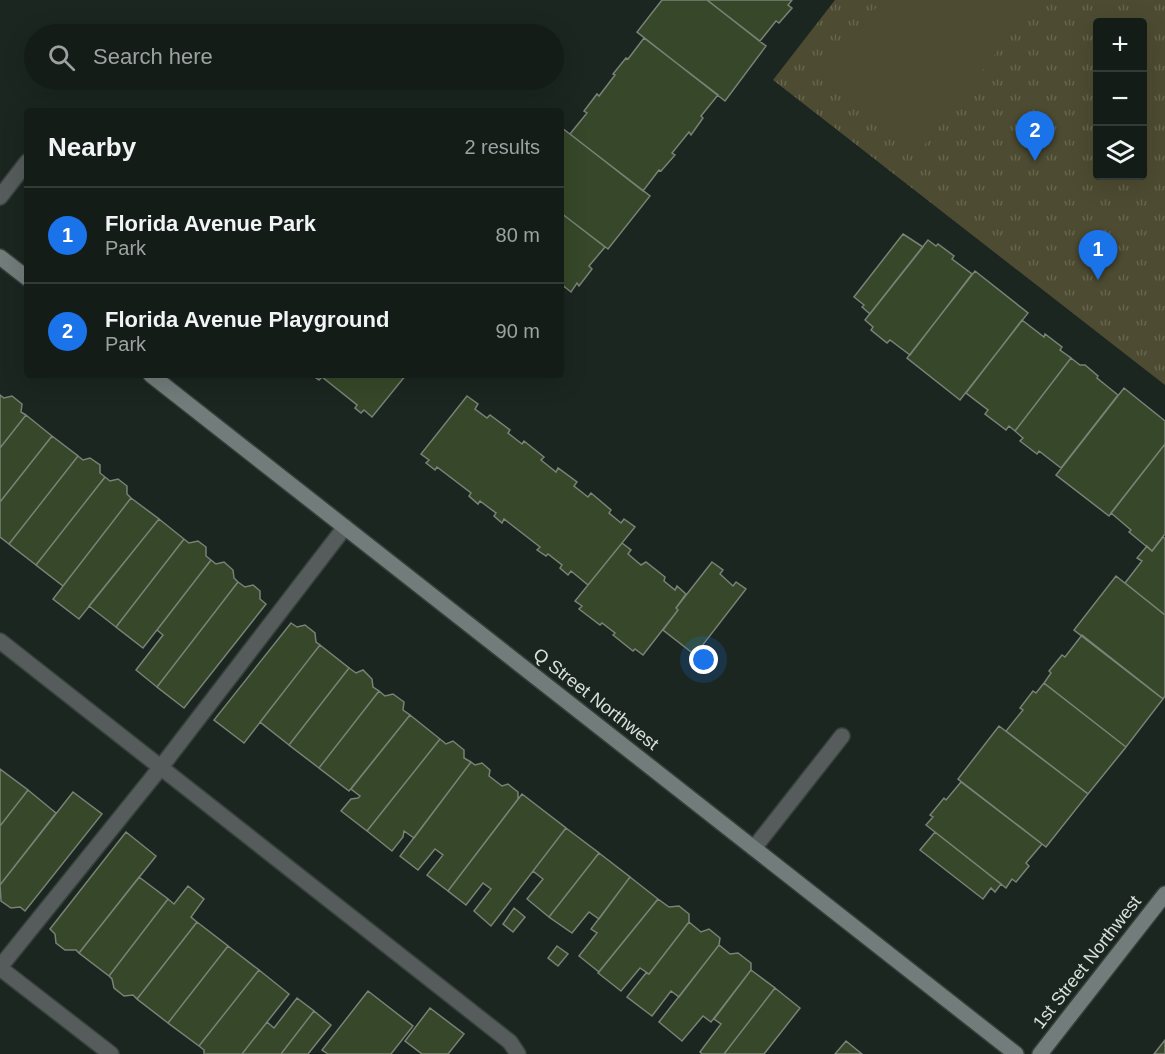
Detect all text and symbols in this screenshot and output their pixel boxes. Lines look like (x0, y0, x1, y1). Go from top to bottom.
map controls (1093, 18, 1147, 180)
button: + (1093, 18, 1147, 72)
search box (24, 24, 564, 90)
icon: search (45, 41, 78, 74)
text: Search here (93, 44, 213, 69)
button: − (1093, 72, 1147, 126)
pin: 2 (1016, 112, 1054, 161)
button: layers (1093, 126, 1147, 180)
text: Nearby (48, 132, 136, 162)
text: 2 results (464, 136, 540, 158)
text: Florida Avenue Park (105, 211, 316, 236)
text: 1 (62, 224, 73, 246)
text: 80 m (496, 224, 540, 246)
pin: 1 (1078, 230, 1118, 280)
text: Park (105, 237, 146, 259)
text: Florida Avenue Playground (105, 307, 389, 332)
text: 2 (62, 320, 73, 342)
text: 90 m (496, 320, 540, 342)
text: Park (105, 333, 146, 355)
street label: Q Street Northwest (530, 644, 662, 754)
your location (689, 645, 718, 674)
street label: 1st Street Northwest (1029, 892, 1145, 1032)

